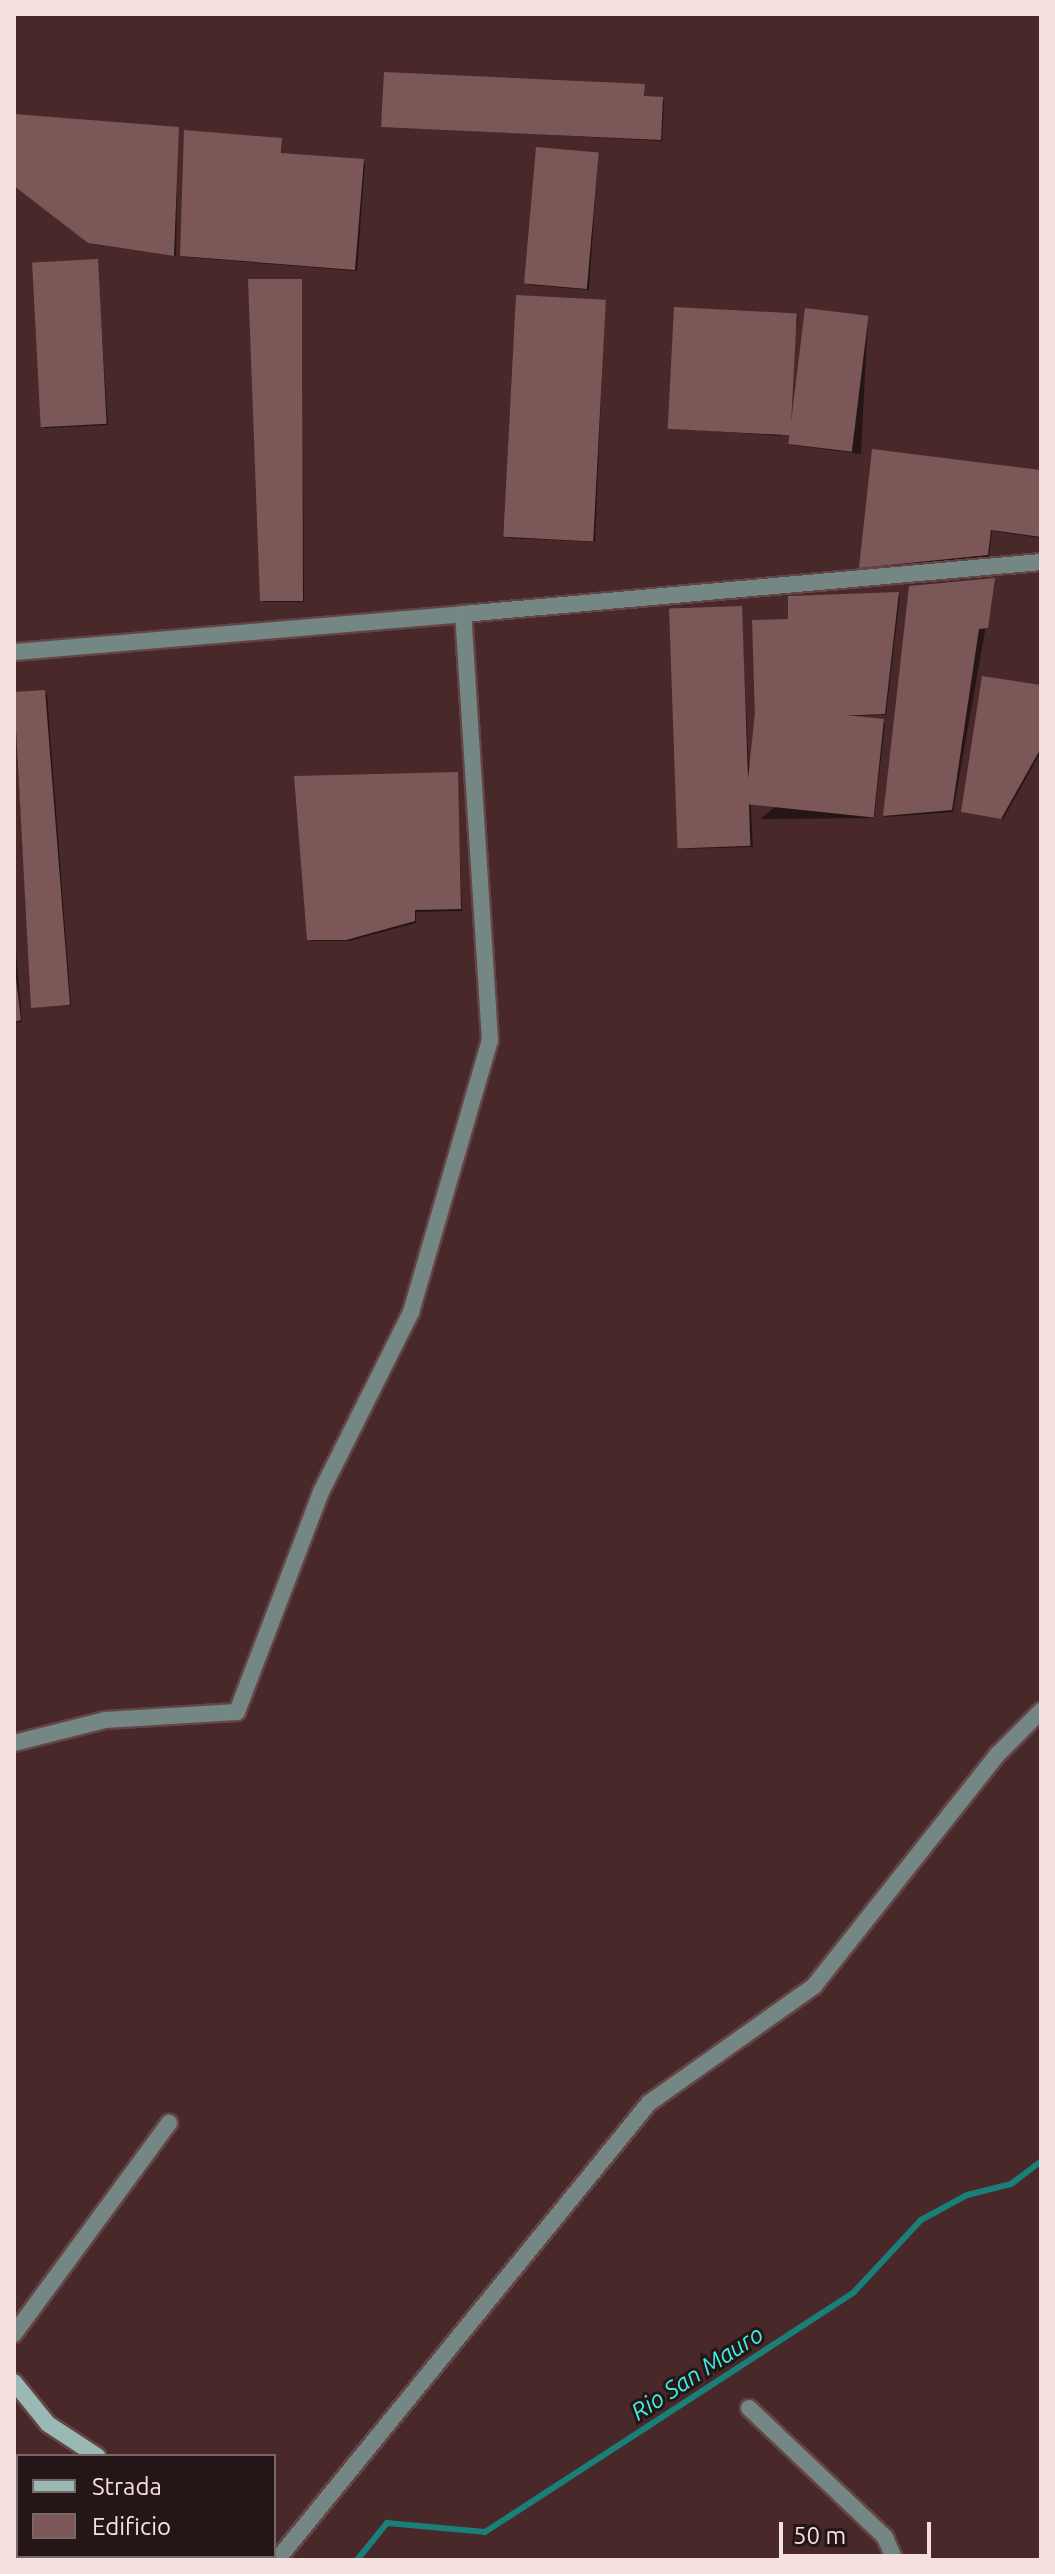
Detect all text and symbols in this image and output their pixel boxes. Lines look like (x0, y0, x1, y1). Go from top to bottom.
water label: Rio San Mauro (626, 2320, 768, 2426)
legend (16, 2454, 276, 2558)
text: Strada (92, 2473, 162, 2500)
scale bar (783, 2506, 935, 2556)
text: Edificio (92, 2513, 171, 2540)
text: 50 m (793, 2522, 846, 2549)

